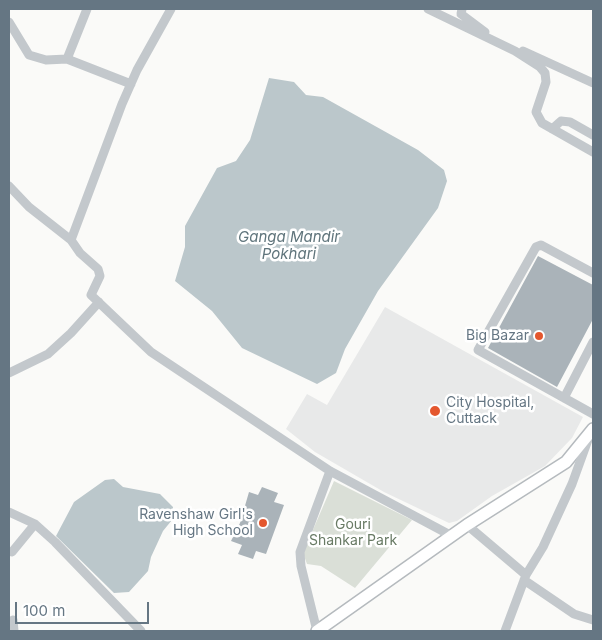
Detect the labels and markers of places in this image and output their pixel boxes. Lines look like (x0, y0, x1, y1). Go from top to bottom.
place label: Big Bazar (466, 328, 529, 344)
marker: Big Bazar (533, 330, 545, 342)
place label: City Hospital, Cuttack (446, 395, 534, 428)
marker: City Hospital, Cuttack (428, 404, 442, 418)
place label: Ravenshaw Girl's High School (139, 507, 253, 540)
marker: Ravenshaw Girl's High School (257, 517, 269, 529)

